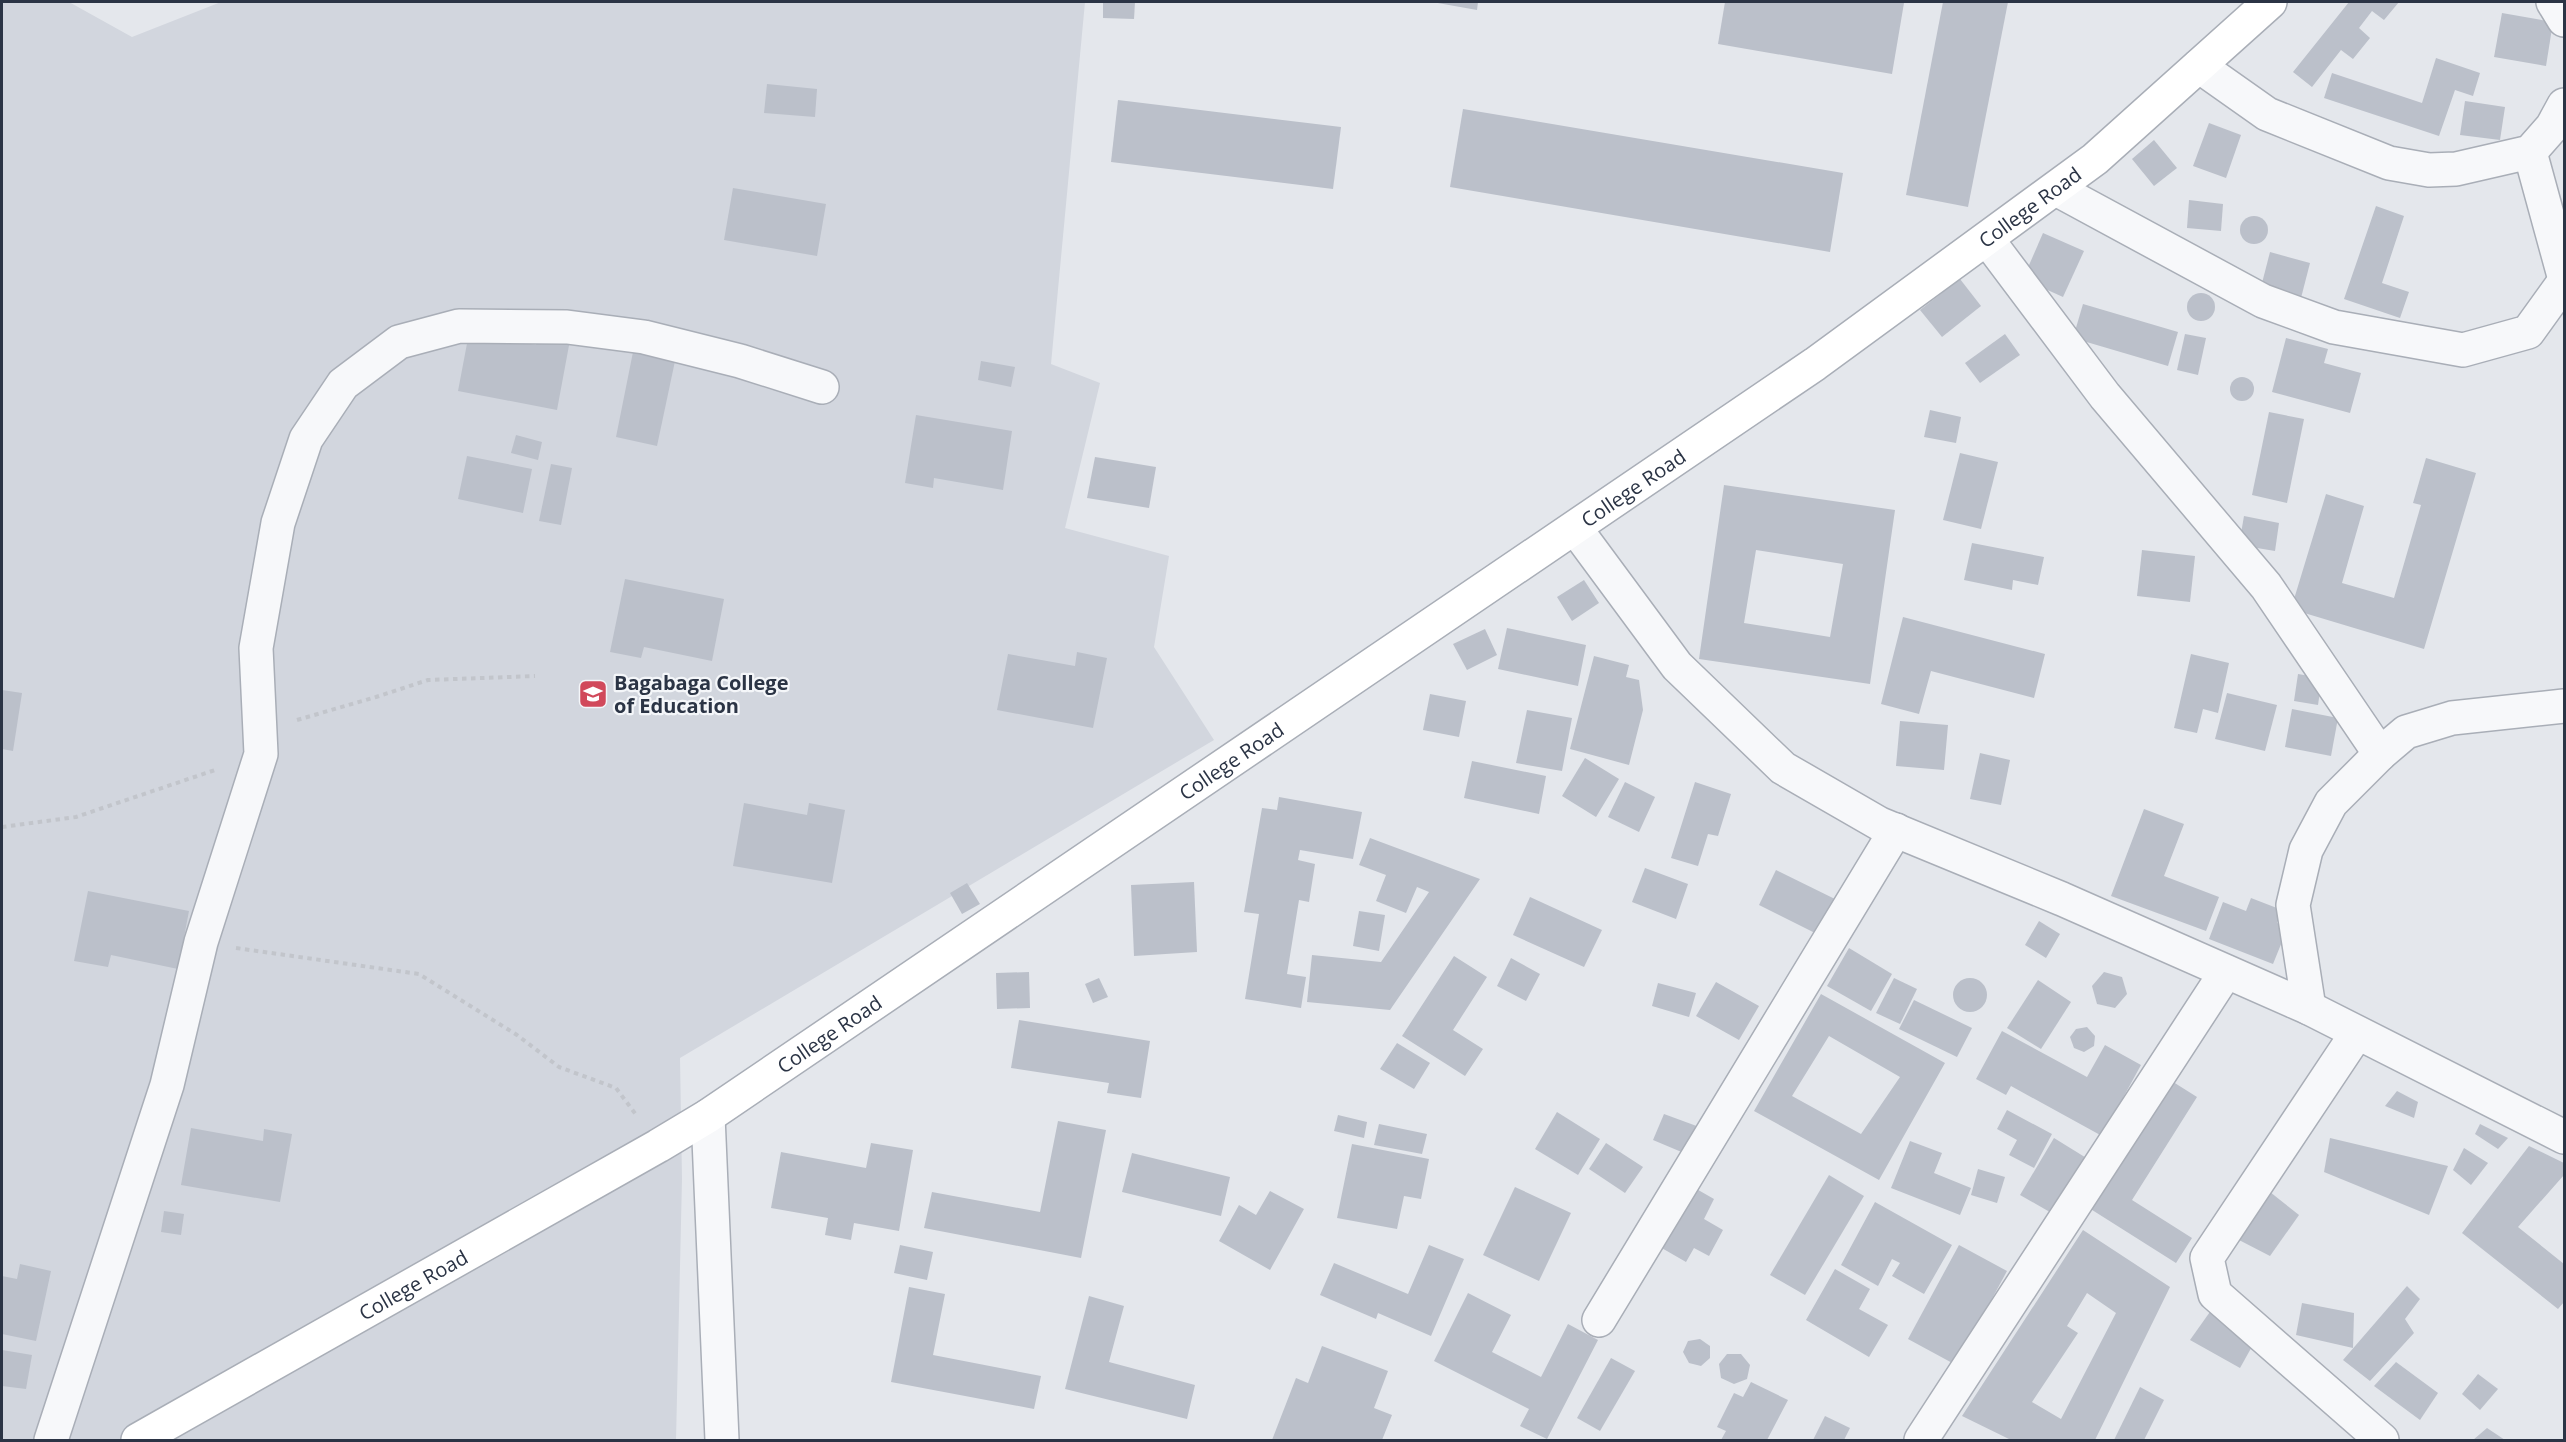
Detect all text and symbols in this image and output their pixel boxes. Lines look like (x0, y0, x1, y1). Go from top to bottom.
street label: College Road (1973, 160, 2086, 253)
street label: College Road (1575, 442, 1691, 533)
place label: Bagabaga College of Education (614, 669, 788, 719)
school or university icon: Bagabaga College of Education (577, 678, 609, 710)
street label: College Road (1173, 716, 1289, 806)
street label: College Road (771, 989, 887, 1079)
street label: College Road (354, 1243, 472, 1326)

